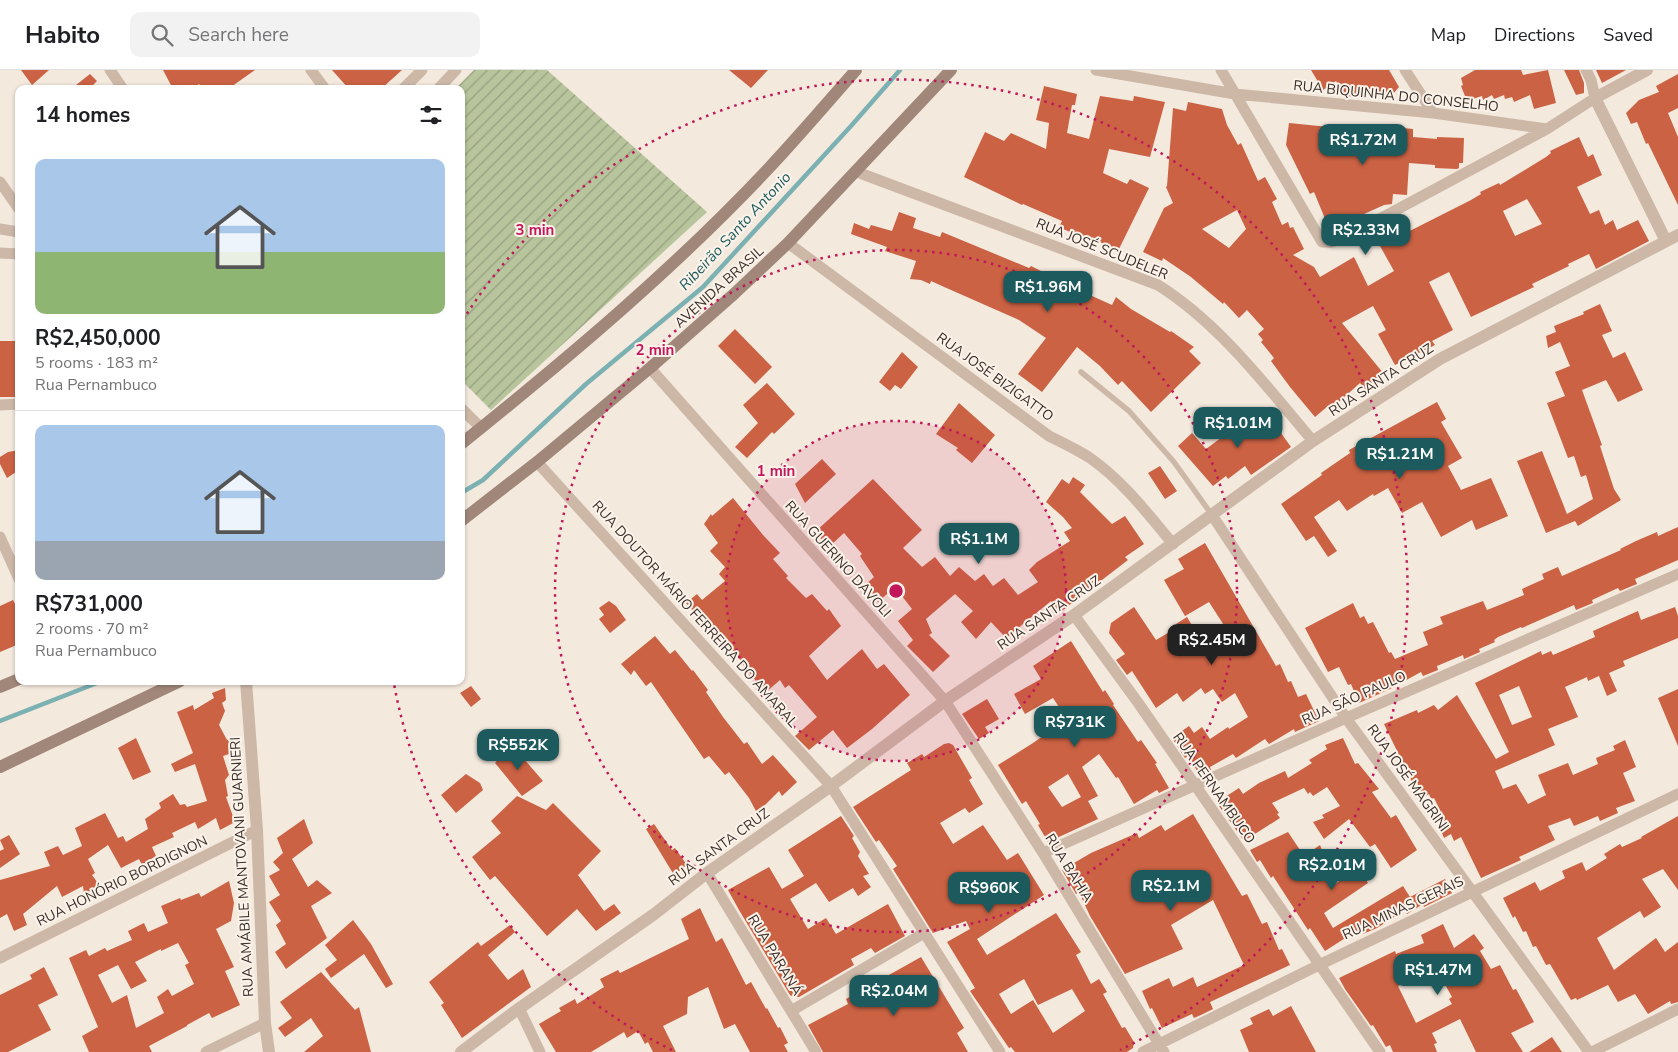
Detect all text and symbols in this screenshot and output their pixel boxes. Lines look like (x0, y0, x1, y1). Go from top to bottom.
search box (130, 12, 480, 57)
text: Habito (25, 19, 100, 51)
icon: search (148, 21, 176, 49)
text: Search here (188, 22, 289, 48)
text: Map (1431, 23, 1466, 47)
text: Directions (1494, 23, 1575, 47)
text: Saved (1603, 23, 1653, 47)
street label: RUA BIQUINHA DO CONSELHO (1292, 76, 1500, 116)
text: 14 homes (35, 101, 130, 129)
icon: filters (417, 101, 445, 129)
pin: R$1.72M (1317, 124, 1409, 166)
text: R$1.72M (1329, 129, 1397, 151)
water label: Ribeirão Santo Antonio (675, 167, 795, 295)
icon: home (195, 192, 285, 282)
street label: RUA JOSÉ SCUDELER (1033, 214, 1171, 284)
pin: R$2.33M (1320, 214, 1412, 256)
text: R$2.33M (1332, 219, 1400, 241)
text: 3 min (516, 220, 554, 240)
street label: AVENIDA BRASIL (670, 242, 768, 332)
pin: R$1.96M (1002, 270, 1094, 313)
text: R$1.96M (1014, 276, 1082, 298)
text: R$2,450,000 (35, 324, 161, 352)
street label: RUA JOSÉ BIZIGATTO (933, 328, 1057, 426)
street label: RUA SANTA CRUZ (1325, 339, 1437, 421)
text: 2 min (636, 340, 674, 360)
text: 5 rooms · 183 m² (35, 352, 158, 374)
text: Rua Pernambuco (35, 374, 157, 396)
pin: R$1.01M (1192, 406, 1284, 449)
text: R$1.01M (1204, 412, 1272, 434)
pin: R$1.21M (1354, 438, 1446, 480)
text: R$1.21M (1366, 443, 1434, 465)
icon: home (195, 457, 285, 547)
text: 1 min (757, 461, 795, 481)
street label: RUA DOUTOR MÁRIO FERREIRA DO AMARAL (588, 497, 802, 732)
street label: RUA GUERINO DAVOLI (781, 497, 895, 621)
pin: R$1.1M (938, 522, 1020, 565)
text: R$1.1M (950, 528, 1008, 550)
street label: RUA SANTA CRUZ (994, 571, 1104, 655)
centre of rings (887, 582, 905, 600)
text: R$731,000 (35, 590, 143, 618)
text: 2 rooms · 70 m² (35, 618, 148, 640)
pin: R$2.45M (1166, 624, 1258, 666)
text: R$2.45M (1178, 629, 1246, 651)
text: Rua Pernambuco (35, 640, 157, 662)
street label: RUA SÃO PAULO (1299, 666, 1409, 730)
pin: R$731K (1034, 706, 1116, 748)
text: R$731K (1045, 711, 1105, 733)
street label: RUA JOSÉ MAGRINI (1363, 721, 1453, 835)
pin: R$552K (477, 728, 559, 771)
street label: RUA PERNAMBUCO (1168, 729, 1260, 847)
text: R$552K (488, 734, 548, 756)
street label: RUA AMÁBILE MANTOVANI GUARNIERI (226, 736, 258, 998)
street label: RUA SANTA CRUZ (665, 804, 773, 890)
street label: RUA BAHIA (1040, 830, 1098, 906)
street label: RUA HONÓRIO BORDIGNON (33, 831, 211, 931)
pin: R$2.01M (1286, 848, 1378, 891)
text: R$2.01M (1298, 854, 1366, 876)
pin: R$2.1M (1130, 870, 1212, 912)
street label: RUA MINAS GERAIS (1339, 871, 1467, 944)
pin: R$960K (948, 872, 1030, 914)
text: R$2.1M (1142, 875, 1200, 897)
text: R$960K (959, 877, 1019, 899)
street label: RUA PARANÁ (743, 911, 807, 999)
pin: R$1.47M (1392, 954, 1484, 996)
text: R$1.47M (1404, 959, 1472, 981)
pin: R$2.04M (848, 974, 940, 1017)
text: R$2.04M (860, 980, 928, 1002)

